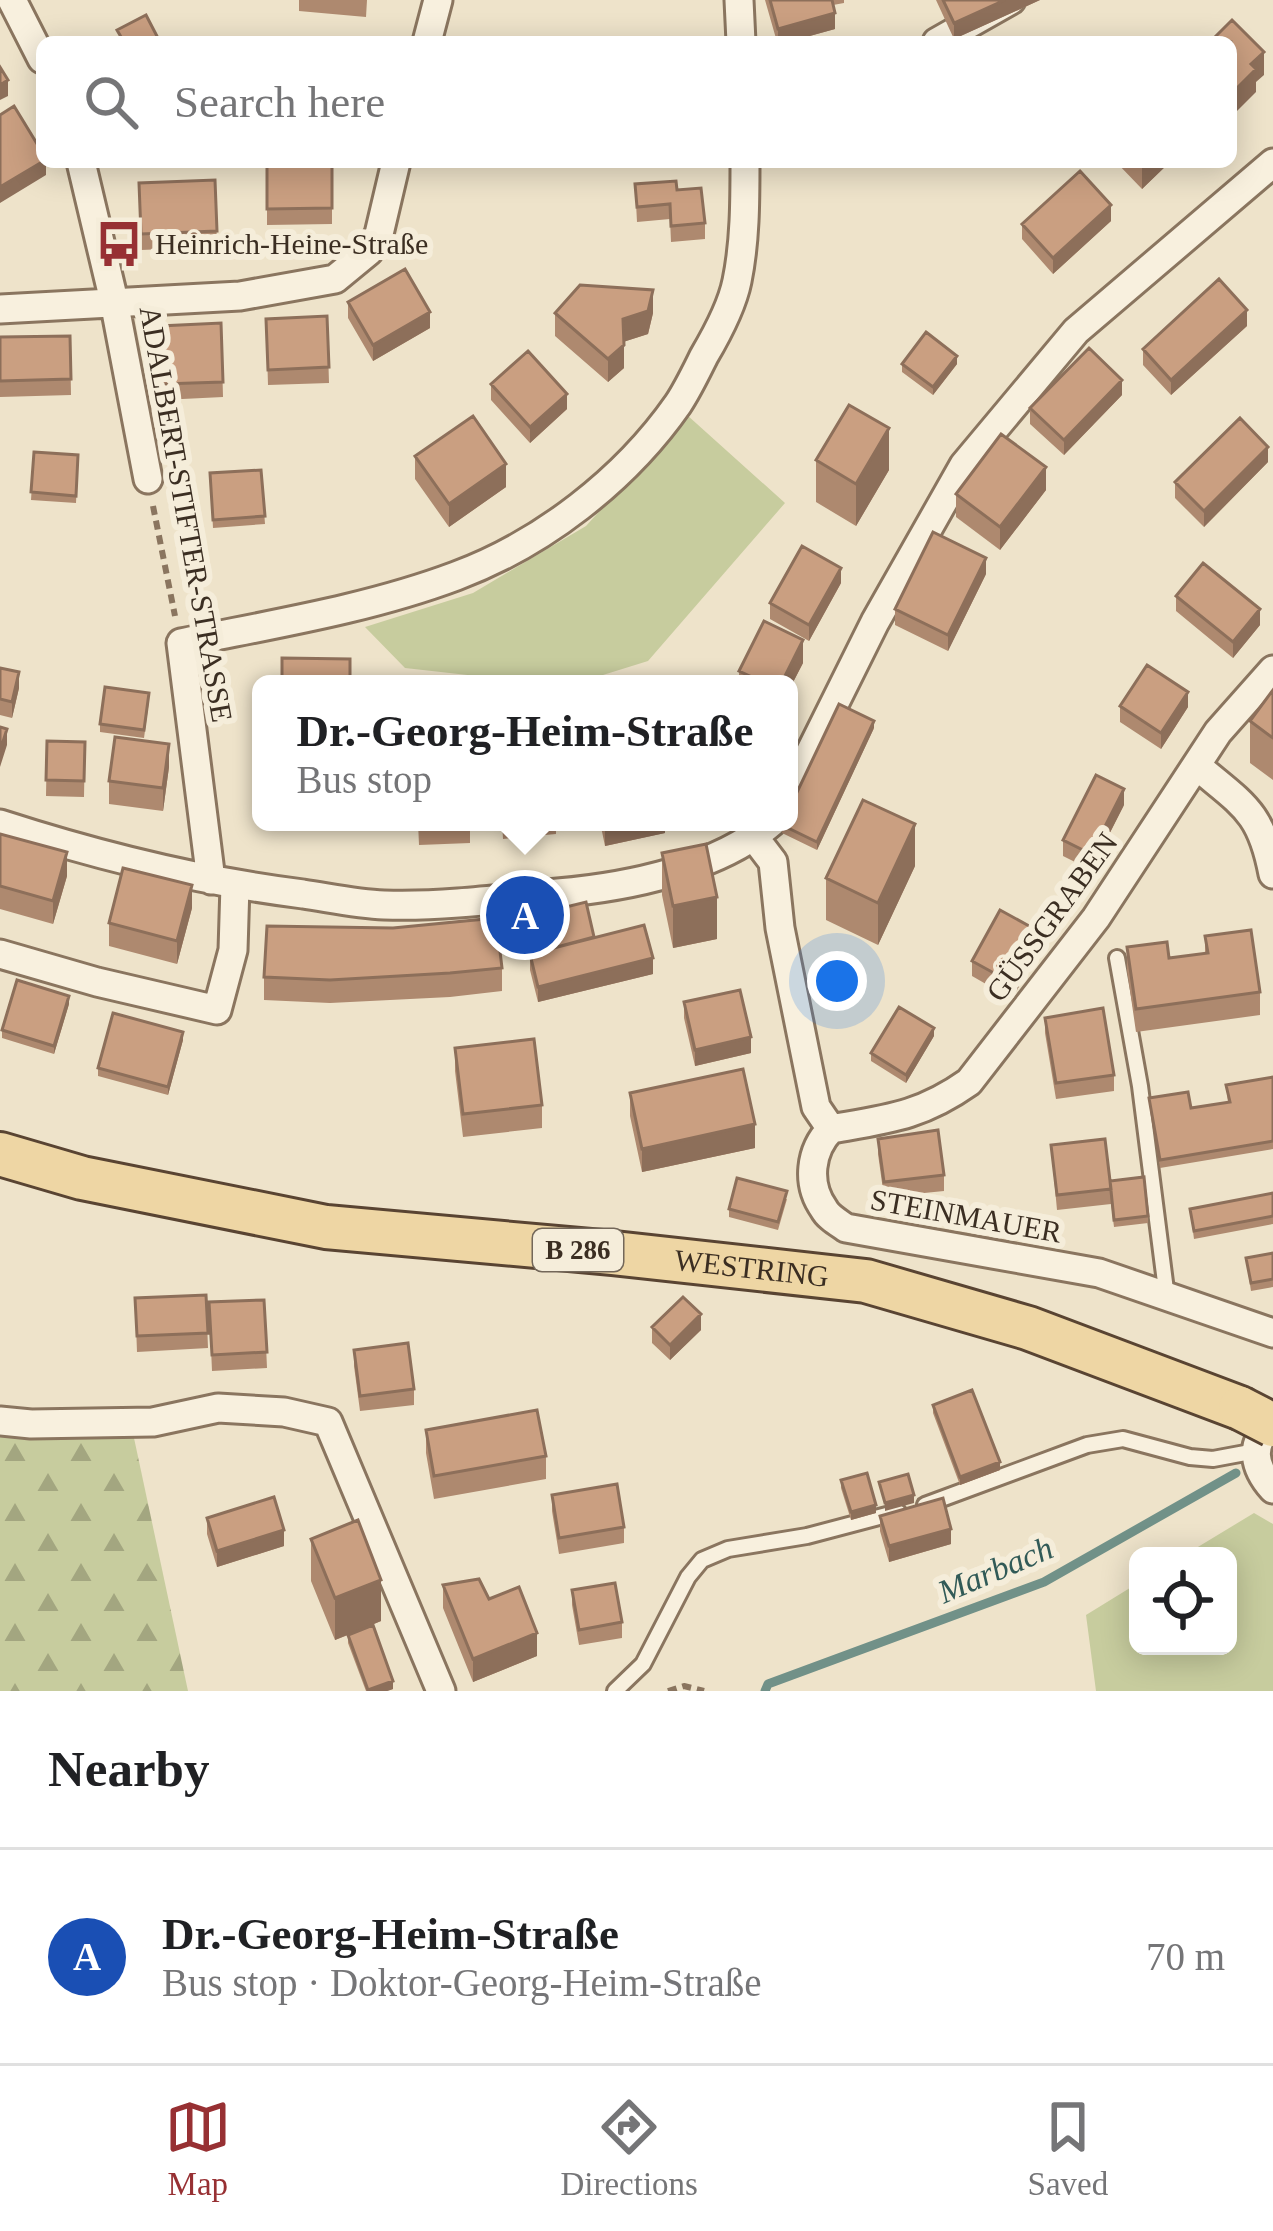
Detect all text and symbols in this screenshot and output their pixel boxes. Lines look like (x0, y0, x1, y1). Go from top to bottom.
search box (36, 36, 1237, 168)
icon: search (78, 69, 144, 135)
text: Search here (174, 77, 385, 127)
bus stop icon: Heinrich-Heine-Straße (94, 219, 144, 269)
place label: Heinrich-Heine-Straße (155, 227, 428, 260)
street label: ADALBERT-STIFTER-STRASSE (134, 303, 239, 725)
popup (252, 675, 798, 831)
text: Dr.-Georg-Heim-Straße (297, 706, 753, 756)
text: Bus stop (297, 758, 432, 801)
street label: GÜSSGRABEN (979, 826, 1124, 1007)
pin: A (486, 870, 564, 960)
your location (807, 951, 867, 1011)
street label: STEINMAUER (868, 1182, 1064, 1249)
road number: B 286 (533, 1229, 623, 1271)
street label: WESTRING (673, 1243, 831, 1293)
water label: Marbach (932, 1530, 1058, 1611)
map controls (1129, 1547, 1237, 1655)
button: locate (1129, 1547, 1237, 1655)
text: Nearby (48, 1741, 209, 1797)
text: Dr.-Georg-Heim-Straße (162, 1909, 619, 1959)
text: A (73, 1935, 101, 1978)
text: 70 m (1146, 1935, 1225, 1978)
text: Bus stop · Doktor-Georg-Heim-Straße (162, 1961, 762, 2004)
tab: Map (165, 2094, 231, 2203)
tab: Directions (560, 2094, 698, 2203)
tab: Saved (1028, 2094, 1108, 2203)

